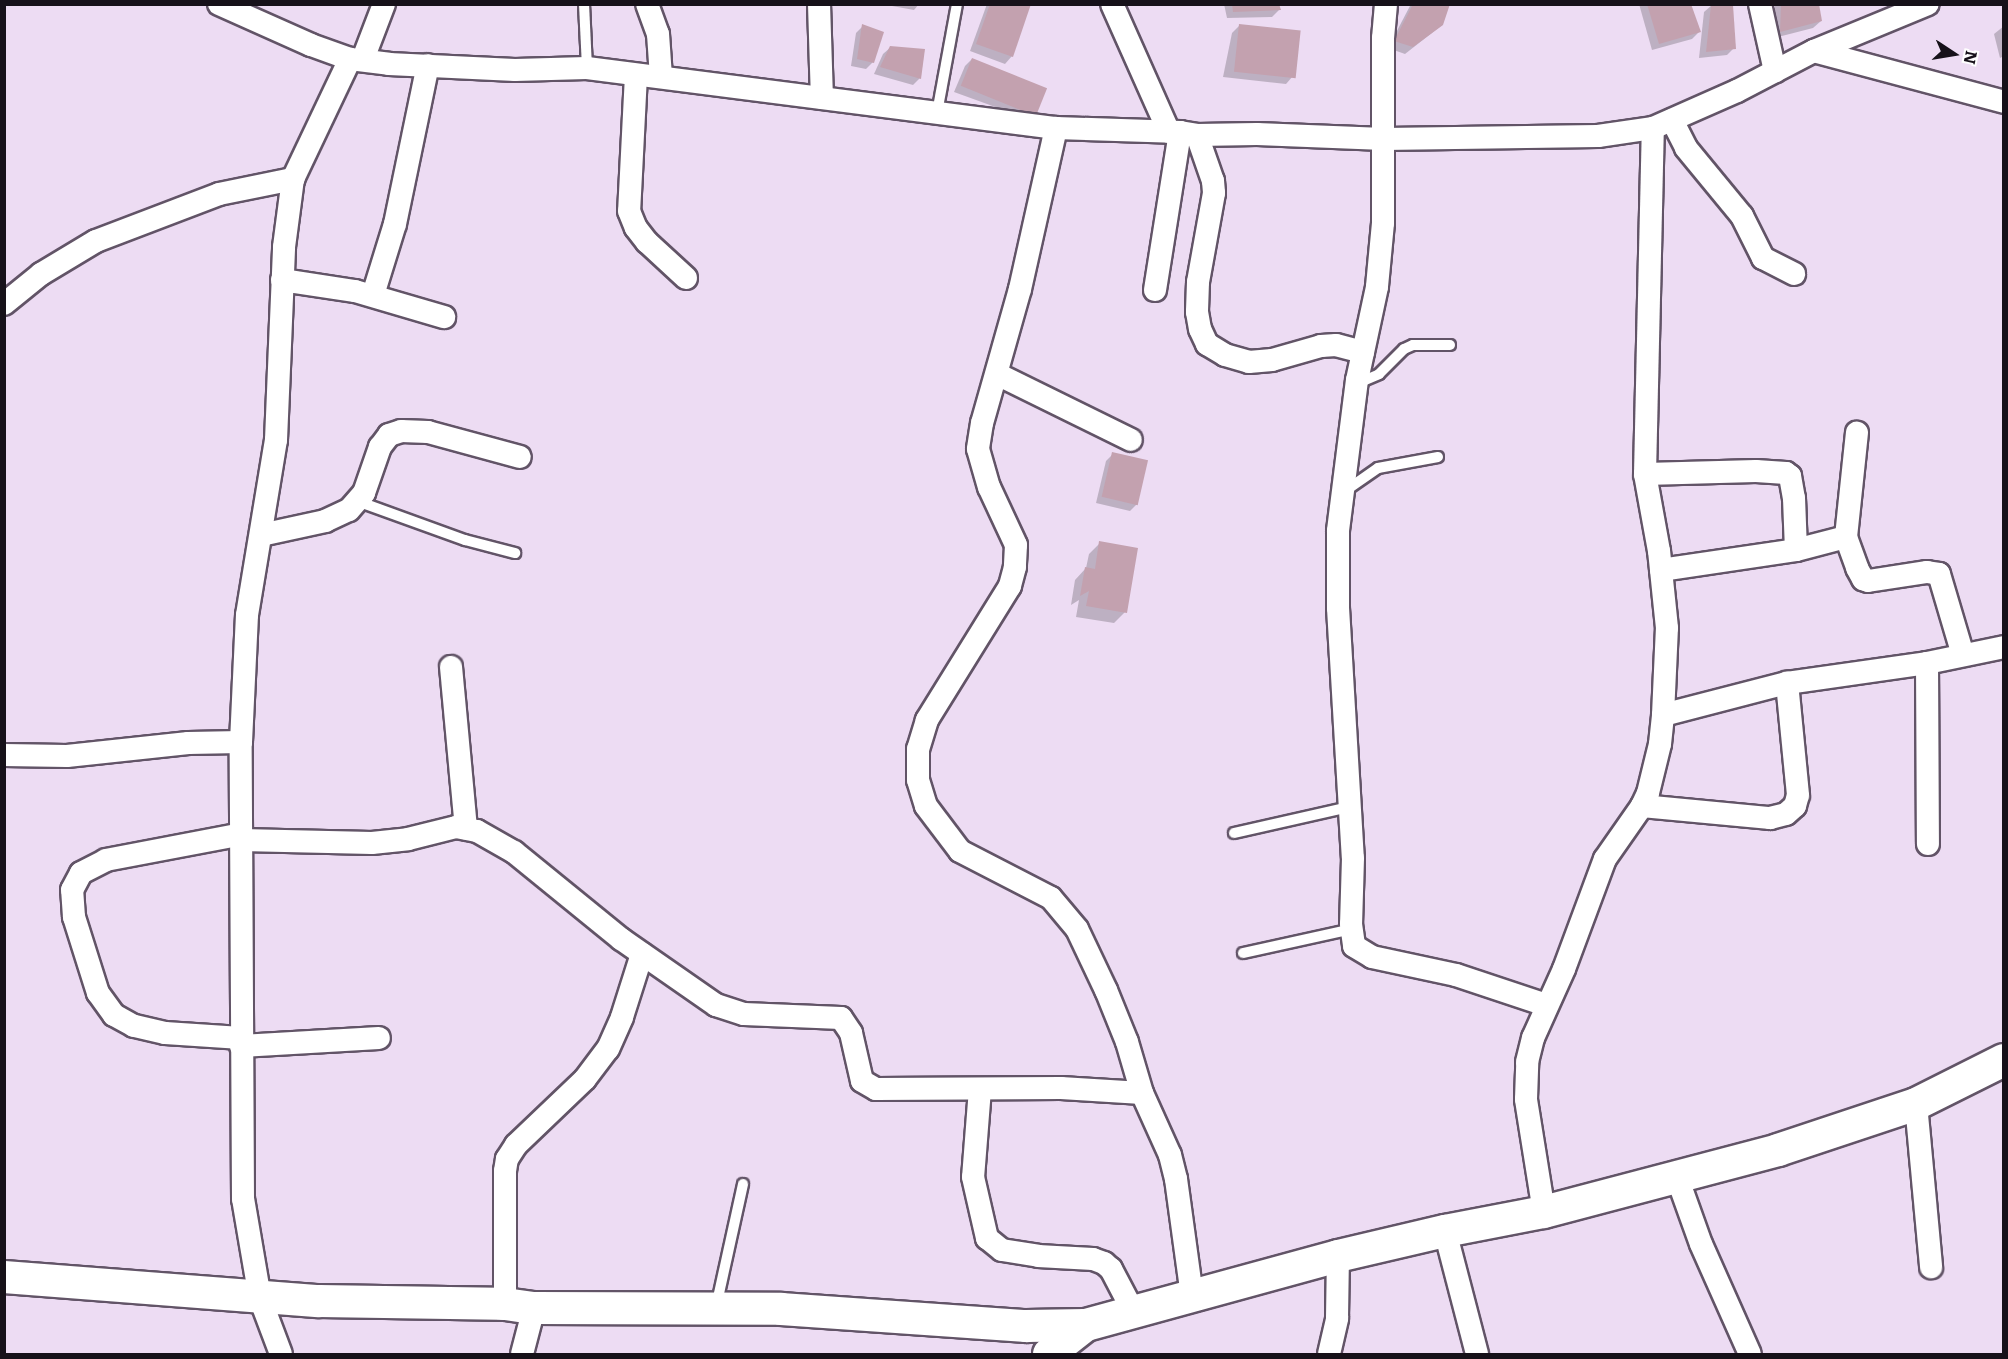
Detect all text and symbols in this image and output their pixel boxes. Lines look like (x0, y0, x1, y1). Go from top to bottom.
north arrow (1924, 24, 1984, 84)
text: N (1958, 49, 1985, 67)

